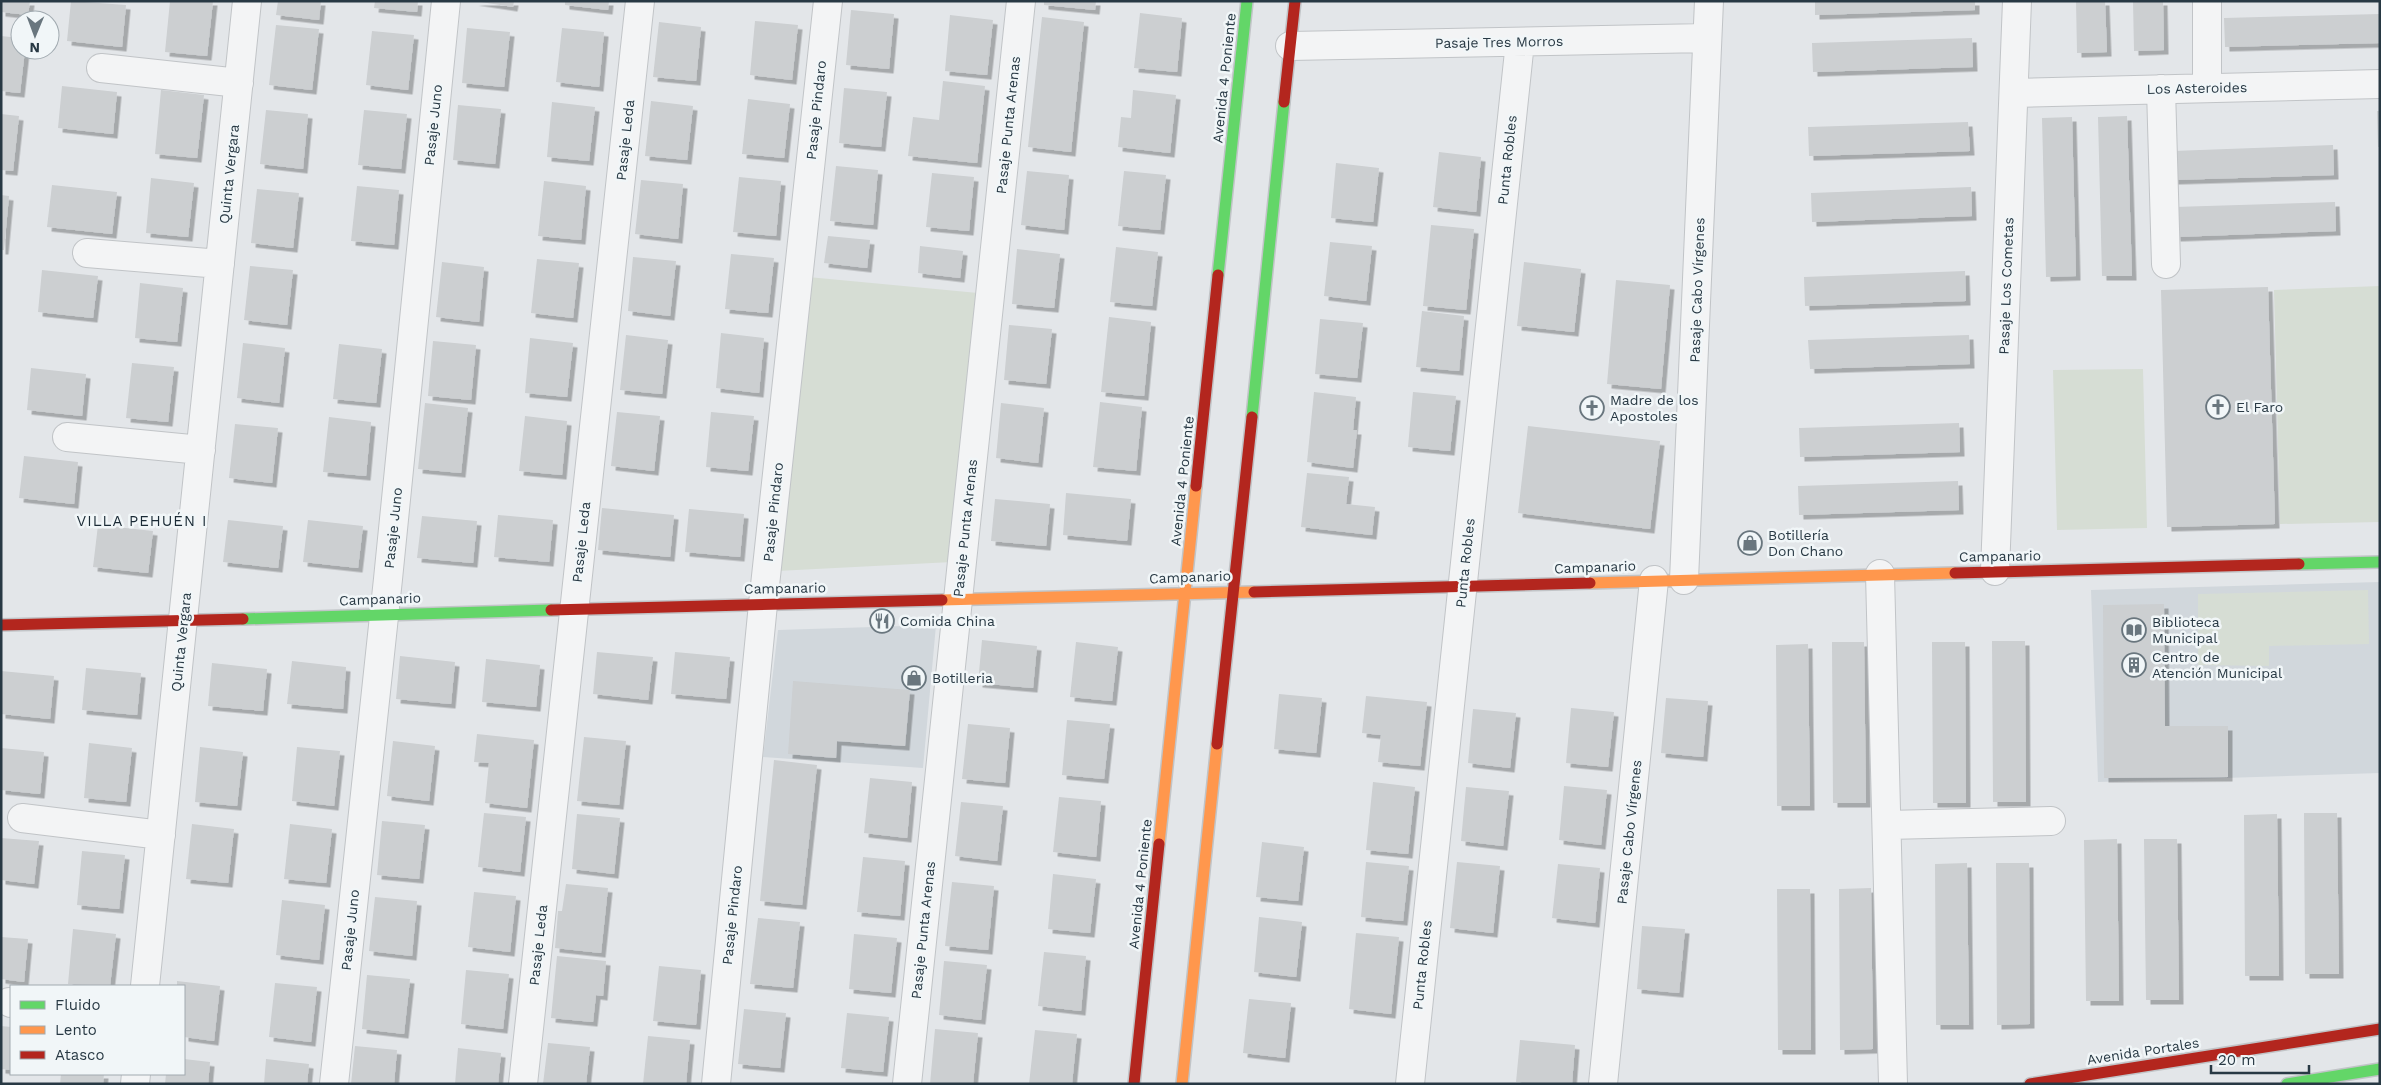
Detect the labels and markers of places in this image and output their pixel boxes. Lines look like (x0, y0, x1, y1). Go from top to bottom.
place label: Madre de los Apostoles (1610, 392, 1699, 424)
church icon: El Faro (2205, 394, 2231, 420)
church icon: Madre de los Apostoles (1579, 395, 1605, 421)
place label: El Faro (2236, 399, 2283, 415)
place label: Botillería Don Chano (1768, 527, 1843, 559)
shop icon: Botillería Don Chano (1737, 530, 1763, 556)
restaurant icon: Comida China (869, 608, 895, 634)
place label: Comida China (900, 613, 995, 629)
place label: Biblioteca Municipal (2152, 614, 2220, 646)
library icon: Biblioteca Municipal (2121, 617, 2147, 643)
place label: Centro de Atención Municipal (2152, 649, 2283, 681)
building icon: Centro de Atención Municipal (2121, 652, 2147, 678)
shop icon: Botilleria (901, 665, 927, 691)
place label: Botilleria (932, 670, 993, 686)

